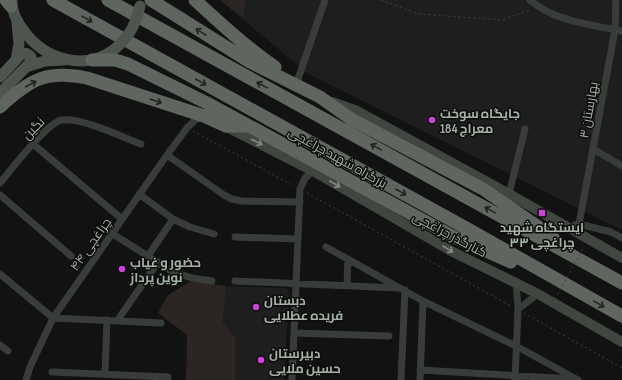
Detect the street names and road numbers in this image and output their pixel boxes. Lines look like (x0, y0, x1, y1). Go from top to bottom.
street label: بهارستان ۳ (576, 81, 602, 140)
street label: نگین (19, 114, 48, 143)
street label: بزرگراه شهید چراغچی (285, 124, 390, 193)
street label: کنارگذر چراغچی (409, 209, 490, 262)
street label: چراغچی ۴۴ (67, 215, 116, 275)

